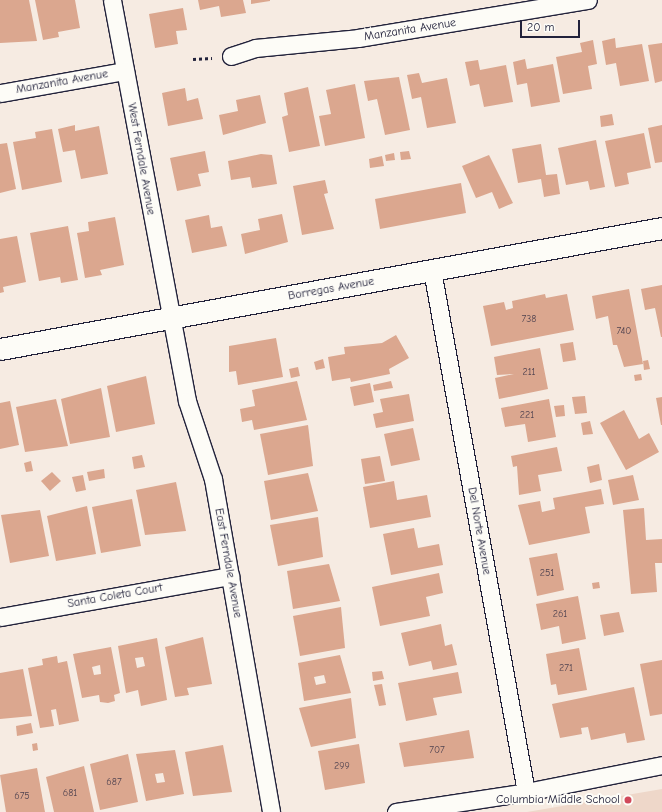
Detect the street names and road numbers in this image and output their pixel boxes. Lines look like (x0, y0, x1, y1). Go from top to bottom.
street label: Manzanita Avenue (363, 16, 457, 44)
street label: Manzanita Avenue (15, 67, 109, 97)
street label: West Ferndale Avenue (124, 102, 158, 216)
street label: Borregas Avenue (287, 274, 375, 304)
street label: Del Norte Avenue (464, 486, 494, 576)
street label: East Ferndale Avenue (211, 507, 245, 619)
street label: Santa Coleta Court (66, 581, 164, 611)

